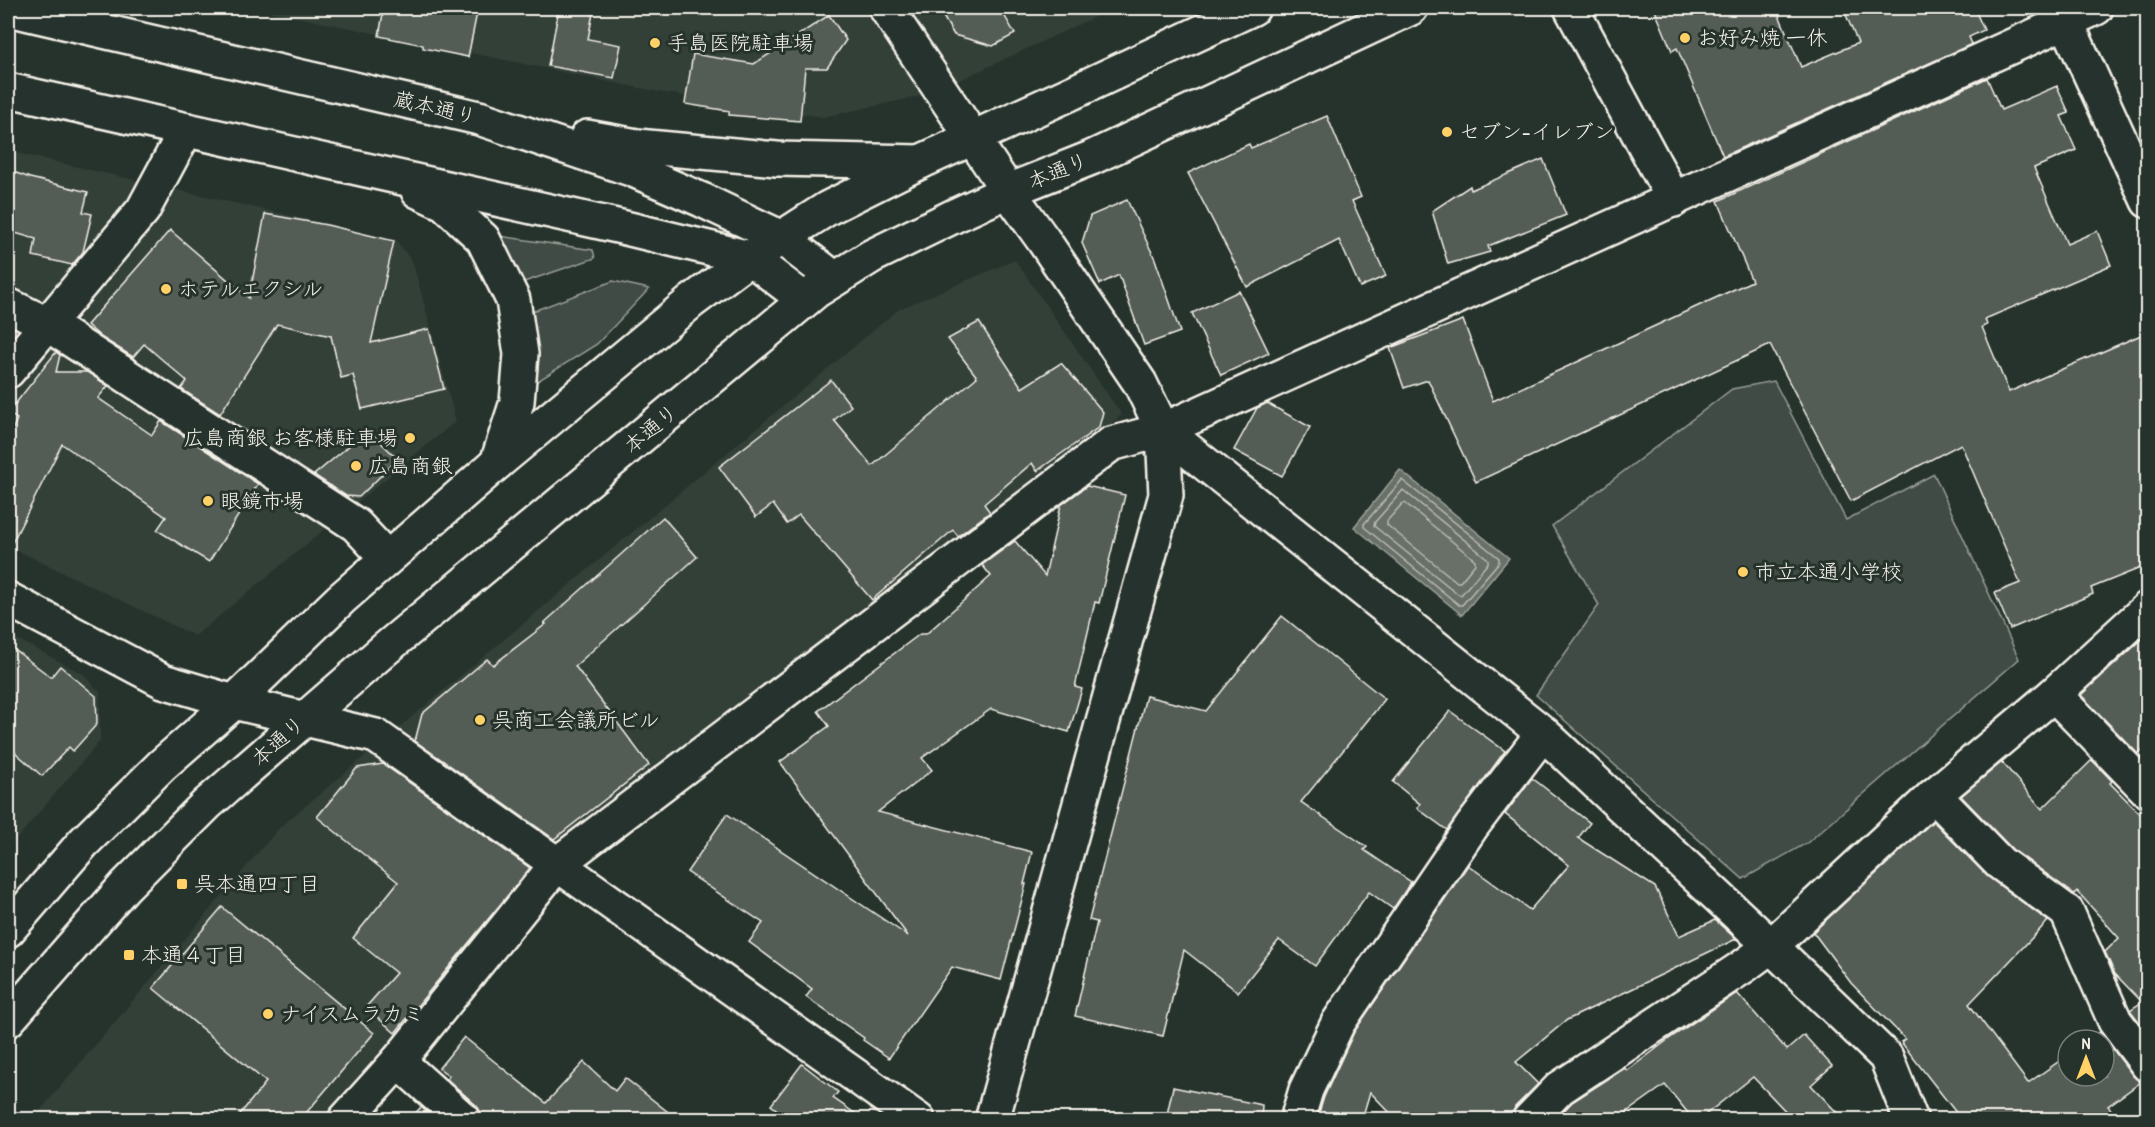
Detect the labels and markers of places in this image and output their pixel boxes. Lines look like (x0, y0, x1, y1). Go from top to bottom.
place label: お好み焼 一休 (1697, 23, 1828, 52)
place label: 手島医院駐車場 (667, 28, 814, 57)
marker: お好み焼 一休 (1678, 31, 1692, 45)
marker: 手島医院駐車場 (648, 36, 662, 50)
place label: セブン-イレブン (1459, 117, 1614, 146)
marker: セブン-イレブン (1440, 125, 1454, 139)
place label: ホテルエクシル (178, 274, 323, 303)
marker: ホテルエクシル (159, 282, 173, 296)
place label: 広島商銀 お客様駐車場 (183, 423, 398, 452)
marker: 広島商銀 お客様駐車場 (403, 431, 417, 445)
place label: 広島商銀 (368, 451, 453, 480)
marker: 広島商銀 (349, 459, 363, 473)
place label: 眼鏡市場 (220, 486, 304, 515)
marker: 眼鏡市場 (201, 494, 215, 508)
place label: 市立本通小学校 (1755, 557, 1902, 586)
marker: 市立本通小学校 (1736, 565, 1750, 579)
place label: 呉商工会議所ビル (492, 705, 660, 734)
marker: 呉商工会議所ビル (473, 713, 487, 727)
place label: 呉本通四丁目 (194, 869, 320, 898)
marker: 呉本通四丁目 (175, 877, 189, 891)
place label: 本通４丁目 (141, 940, 246, 969)
marker: 本通４丁目 (122, 948, 136, 962)
place label: ナイスムラカミ (280, 999, 424, 1028)
marker: ナイスムラカミ (261, 1007, 275, 1021)

